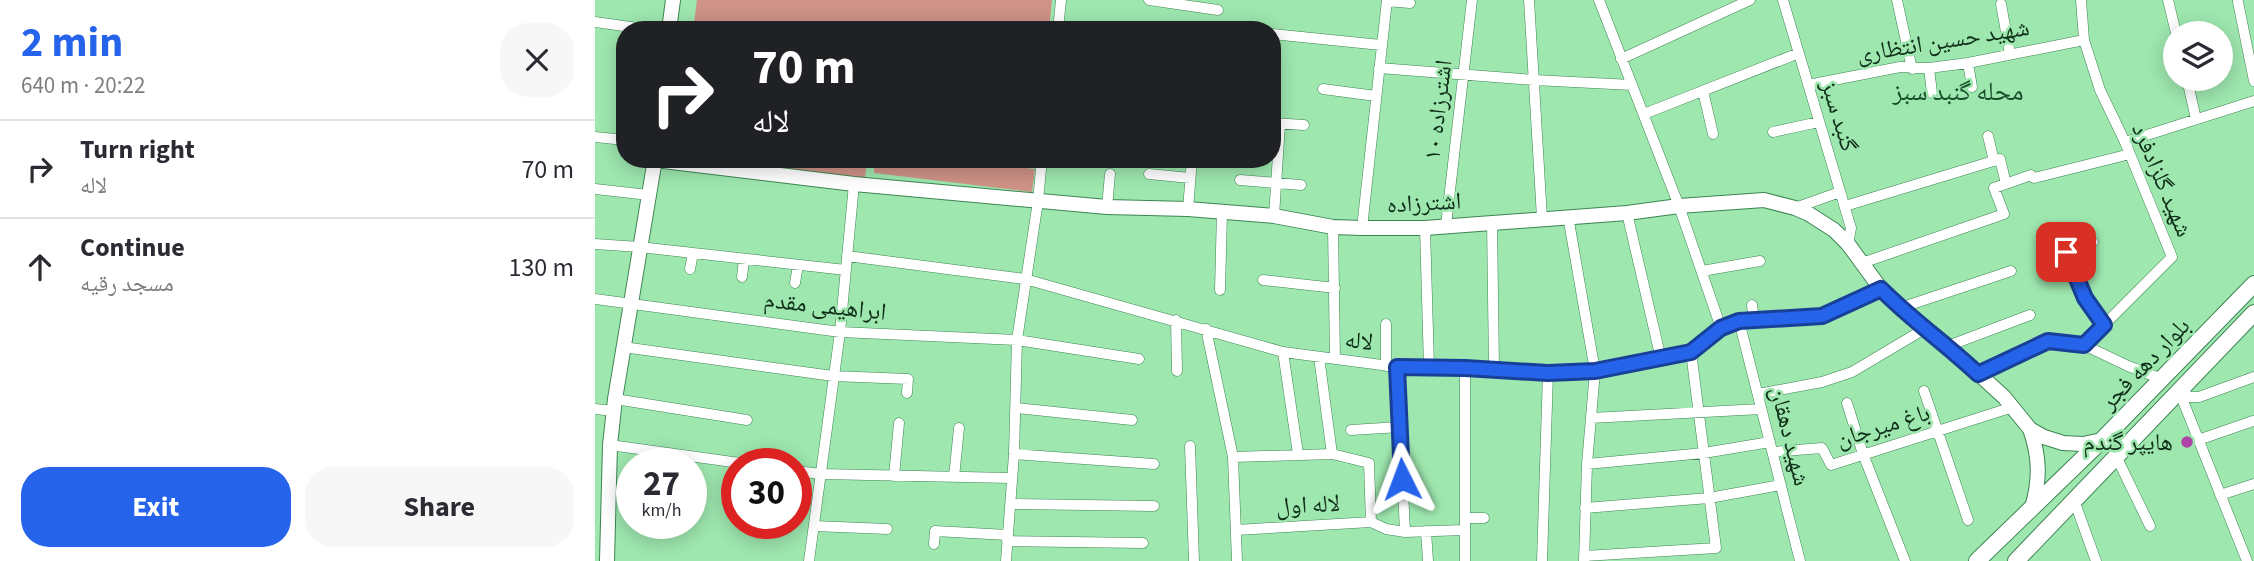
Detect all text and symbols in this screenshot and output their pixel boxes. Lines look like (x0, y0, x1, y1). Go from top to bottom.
street label: شهید حسین انتظاری (1854, 10, 2032, 72)
text: 2 min (21, 13, 123, 73)
map controls (2163, 21, 2233, 91)
button: layers (2163, 21, 2233, 91)
button: close (500, 23, 574, 97)
text: 70 m (752, 33, 856, 103)
icon: right (637, 49, 728, 140)
street label: اشترزاده ۱۰ (1414, 58, 1462, 162)
text: 640 m · 20:22 (21, 69, 145, 102)
district label: محله گنبد سبز (1891, 73, 2024, 110)
street label: گنبد سبز (1811, 75, 1866, 156)
text: لاله (752, 99, 790, 145)
street label: شهید گلزادفرد (2122, 118, 2202, 242)
text: Turn right (80, 131, 195, 168)
icon: right (21, 150, 59, 188)
text: 70 m (521, 151, 574, 188)
text: لاله (80, 169, 107, 202)
street label: اشترزاده (1386, 184, 1462, 222)
pin (2036, 222, 2096, 282)
text: Continue (80, 229, 185, 266)
icon: arrive (2047, 233, 2085, 271)
icon: ahead (21, 248, 59, 286)
text: 130 m (508, 249, 574, 286)
text: مسجد رقیه (80, 267, 174, 300)
street label: ابراهیمی مقدم (762, 282, 888, 330)
street label: بلوار دهه فجر (2091, 310, 2198, 419)
street label: لاله (1343, 322, 1375, 360)
street label: شهید دهقان (1761, 383, 1819, 489)
street label: باغ میرجان (1832, 395, 1934, 457)
place label: هایپر گندم (2083, 425, 2173, 460)
marker: هایپر گندم (2179, 434, 2195, 450)
position arrow (1365, 442, 1439, 516)
speed limit sign: 30 (721, 448, 812, 539)
text: 27 (643, 459, 680, 509)
button: Exit (21, 467, 291, 547)
button: Share (305, 467, 574, 547)
street label: لاله اول (1275, 486, 1341, 524)
text: km/h (642, 498, 681, 523)

